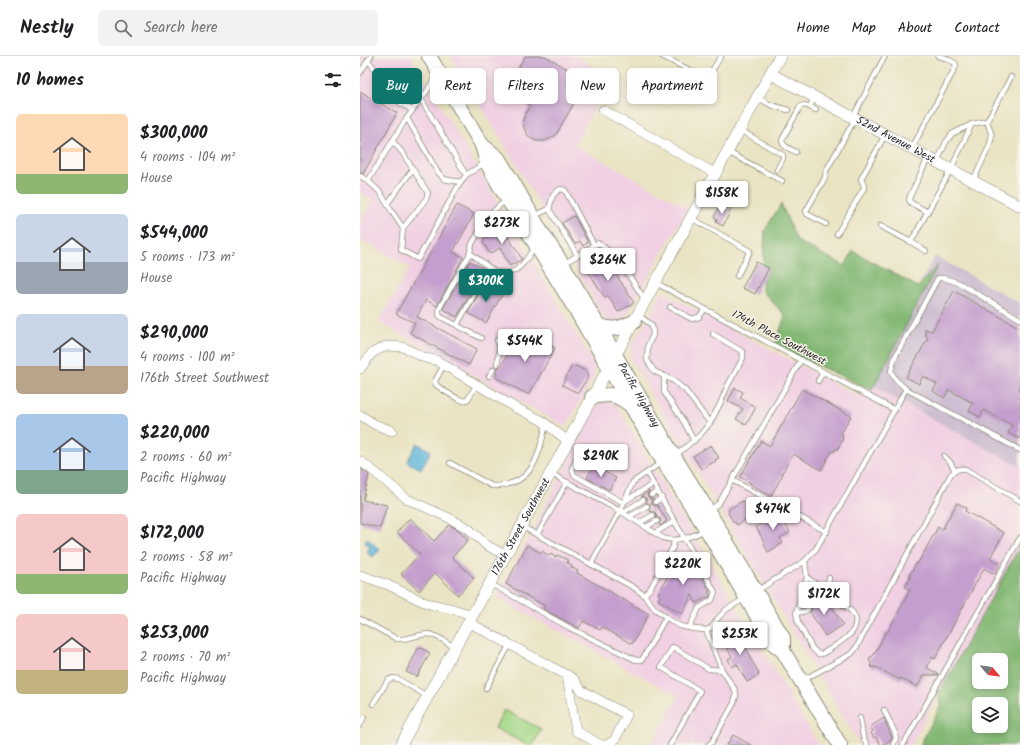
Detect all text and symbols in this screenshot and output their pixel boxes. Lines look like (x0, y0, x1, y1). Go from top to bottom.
search box (98, 10, 378, 46)
text: Nestly (20, 13, 74, 43)
text: Search here (144, 16, 218, 40)
icon: search (112, 17, 134, 39)
text: Home (796, 17, 830, 39)
text: Map (852, 17, 876, 39)
text: About (898, 17, 932, 39)
text: Contact (954, 17, 1000, 39)
text: 10 homes (16, 67, 84, 94)
chip: Buy (372, 68, 422, 104)
chip: Rent (430, 68, 486, 104)
chip: Filters (494, 68, 558, 104)
chip: New (566, 68, 619, 104)
chip: Apartment (627, 68, 717, 104)
icon: filters (322, 69, 344, 91)
street label: 52nd Avenue West (853, 112, 939, 169)
text: $300,000 (140, 120, 207, 147)
icon: home (48, 130, 96, 178)
text: 4 rooms · 104 m² (140, 147, 235, 168)
text: House (140, 168, 172, 189)
pin: $158K (694, 181, 750, 215)
text: $158K (705, 183, 739, 204)
pin: $273K (474, 211, 530, 245)
text: $273K (484, 213, 520, 234)
text: $544,000 (140, 220, 208, 247)
icon: home (48, 230, 96, 278)
text: 5 rooms · 173 m² (140, 247, 235, 268)
pin: $264K (580, 248, 636, 282)
text: $264K (589, 250, 627, 271)
text: House (140, 268, 172, 289)
pin: $300K (458, 269, 514, 303)
text: $300K (468, 271, 504, 292)
street label: 174th Place Southwest (729, 305, 830, 371)
text: $290,000 (140, 320, 208, 347)
pin: $544K (497, 329, 553, 363)
icon: home (48, 330, 96, 378)
text: $544K (507, 331, 543, 352)
text: 4 rooms · 100 m² (140, 347, 235, 368)
street label: Pacific Highway (612, 359, 665, 432)
text: 176th Street Southwest (140, 368, 269, 389)
text: $220,000 (140, 420, 209, 447)
icon: home (48, 430, 96, 478)
pin: $290K (573, 444, 629, 478)
text: $290K (583, 446, 619, 467)
text: 2 rooms · 60 m² (140, 447, 232, 468)
text: Pacific Highway (140, 468, 226, 489)
street label: 176th Street Southwest (487, 474, 556, 579)
pin: $474K (745, 497, 801, 531)
text: $474K (755, 499, 791, 520)
text: $172,000 (140, 520, 204, 547)
icon: home (48, 530, 96, 578)
text: 2 rooms · 58 m² (140, 547, 233, 568)
pin: $220K (655, 552, 711, 586)
text: $220K (664, 554, 702, 575)
text: Pacific Highway (140, 568, 226, 589)
pin: $172K (796, 582, 852, 616)
text: $172K (807, 584, 841, 605)
text: $253,000 (140, 620, 209, 647)
pin: $253K (712, 622, 768, 656)
text: $253K (722, 624, 758, 645)
icon: home (48, 630, 96, 678)
text: 2 rooms · 70 m² (140, 647, 230, 668)
north arrow (972, 653, 1008, 689)
map controls (972, 653, 1008, 733)
text: Pacific Highway (140, 668, 226, 689)
button: layers (972, 697, 1008, 733)

